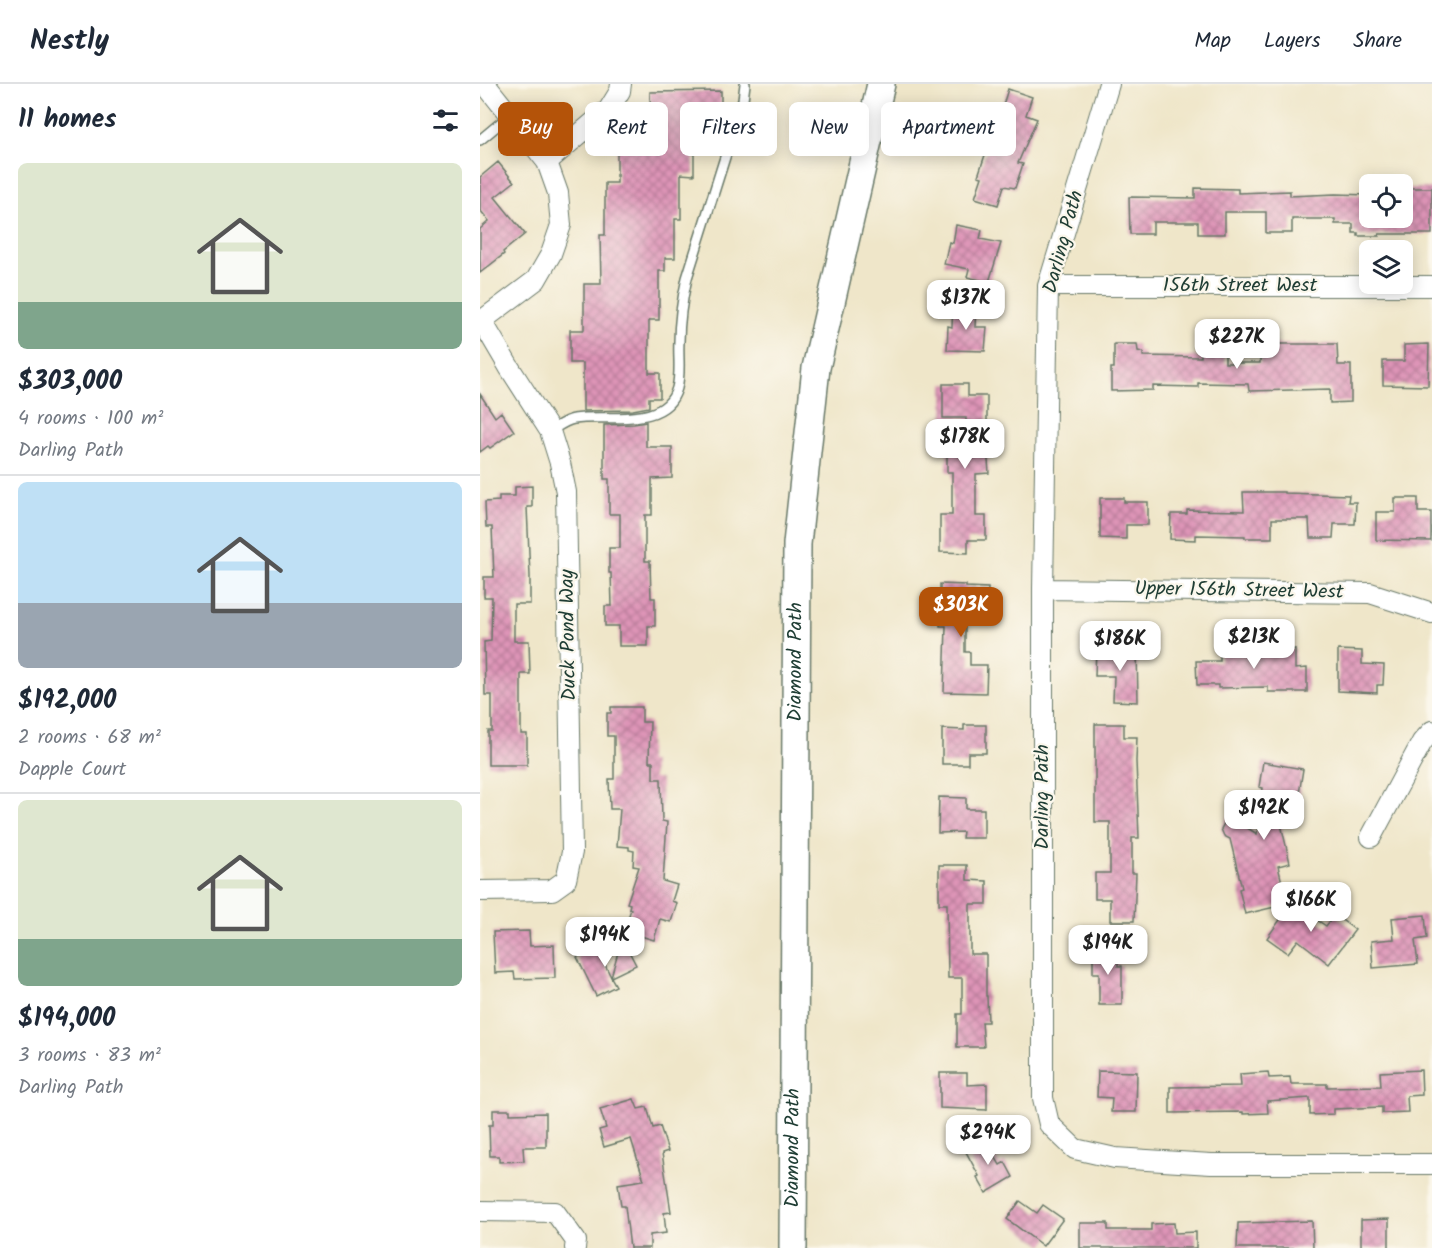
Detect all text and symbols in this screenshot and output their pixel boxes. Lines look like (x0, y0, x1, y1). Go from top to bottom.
text: Nestly (30, 19, 109, 64)
text: Map (1194, 25, 1231, 58)
text: Layers (1264, 25, 1320, 58)
text: Share (1353, 25, 1402, 58)
text: 11 homes (18, 99, 116, 141)
chip: Buy (498, 102, 573, 156)
chip: Rent (585, 102, 668, 156)
chip: Filters (680, 102, 777, 156)
chip: New (789, 102, 869, 156)
chip: Apartment (881, 102, 1016, 156)
icon: filters (429, 104, 462, 137)
map controls (1359, 174, 1413, 294)
button: locate (1359, 174, 1413, 228)
street label: Darling Path (1035, 187, 1093, 297)
icon: home (186, 202, 294, 310)
button: layers (1359, 240, 1413, 294)
street label: 156th Street West (1163, 270, 1317, 302)
pin: $137K (924, 280, 1008, 331)
text: $137K (941, 283, 991, 315)
pin: $227K (1195, 319, 1279, 370)
text: $227K (1209, 322, 1265, 354)
text: $303,000 (18, 361, 122, 403)
text: 4 rooms · 100 m² (18, 403, 163, 435)
pin: $178K (923, 419, 1007, 470)
text: $178K (939, 422, 991, 454)
text: Darling Path (18, 435, 123, 467)
icon: home (186, 521, 294, 629)
street label: Duck Pond Way (552, 568, 586, 701)
street label: Upper 156th Street West (1134, 573, 1344, 609)
pin: $303K (919, 587, 1003, 638)
text: $303K (933, 590, 989, 622)
street label: Diamond Path (780, 602, 813, 722)
pin: $213K (1212, 619, 1296, 670)
pin: $186K (1078, 621, 1162, 672)
text: $213K (1228, 622, 1280, 654)
text: $186K (1094, 624, 1146, 656)
text: $192,000 (18, 680, 116, 722)
text: 2 rooms · 68 m² (18, 722, 161, 754)
street label: Darling Path (1027, 744, 1059, 850)
text: Dapple Court (18, 754, 126, 786)
pin: $192K (1222, 790, 1306, 841)
text: $192K (1238, 793, 1290, 825)
icon: home (186, 839, 294, 947)
pin: $166K (1269, 882, 1353, 933)
text: $166K (1285, 885, 1337, 917)
pin: $194K (563, 917, 647, 968)
text: $194K (580, 920, 630, 952)
pin: $194K (1066, 925, 1150, 976)
text: $194K (1083, 928, 1133, 960)
text: $194,000 (18, 998, 115, 1040)
text: 3 rooms · 83 m² (18, 1040, 161, 1072)
text: Darling Path (18, 1072, 123, 1104)
street label: Diamond Path (777, 1088, 810, 1208)
pin: $294K (946, 1115, 1030, 1166)
text: $294K (960, 1118, 1016, 1150)

